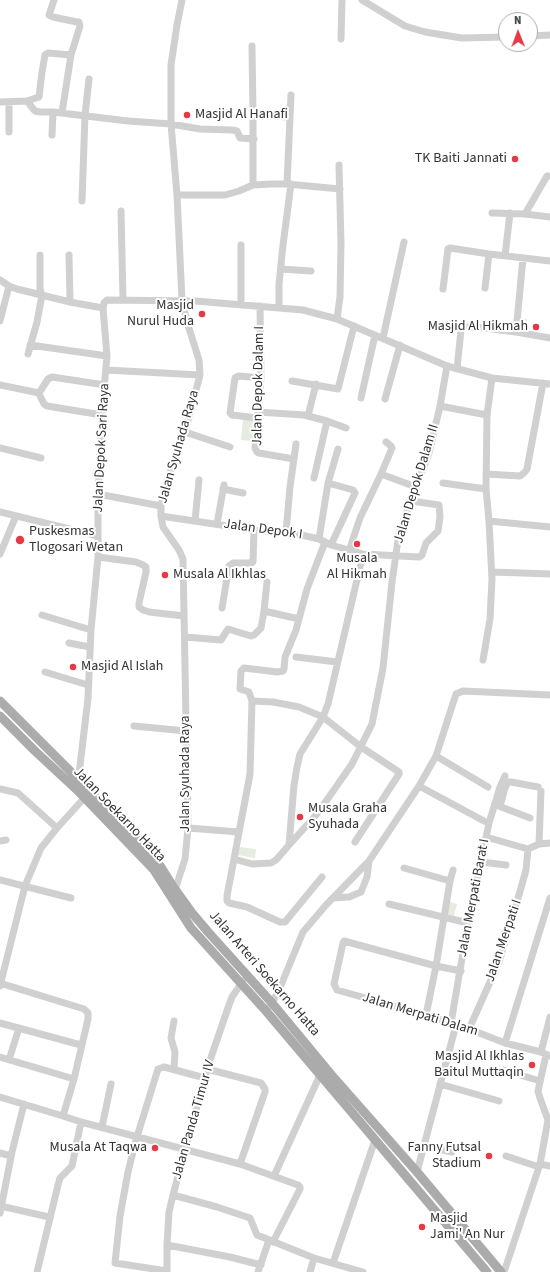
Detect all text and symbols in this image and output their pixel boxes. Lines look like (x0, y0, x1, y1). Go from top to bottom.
north arrow (498, 12, 538, 52)
text: N (514, 13, 522, 28)
place label: Masjid Al Hanafi (195, 107, 288, 123)
marker: Masjid Al Hanafi (182, 110, 192, 120)
place label: TK Baiti Jannati (415, 151, 507, 167)
marker: TK Baiti Jannati (510, 154, 520, 164)
place label: Masjid Nurul Huda (127, 298, 194, 330)
marker: Masjid Nurul Huda (197, 309, 207, 319)
place label: Masjid Al Hikmah (428, 319, 528, 335)
marker: Masjid Al Hikmah (531, 322, 541, 332)
street label: Jalan Depok Dalam I (250, 326, 268, 446)
street label: Jalan Depok Sari Raya (90, 383, 114, 513)
street label: Jalan Syuhada Raya (155, 388, 203, 506)
street label: Jalan Depok Dalam II (391, 422, 443, 546)
street label: Jalan Depok I (223, 516, 303, 544)
place label: Puskesmas Tlogosari Wetan (29, 524, 123, 556)
marker: Puskesmas Tlogosari Wetan (14, 534, 26, 546)
marker: Musala Al Hikmah (352, 539, 362, 549)
place label: Musala Al Hikmah (327, 551, 387, 584)
place label: Musala Al Ikhlas (173, 567, 266, 583)
marker: Musala Al Ikhlas (160, 570, 170, 580)
place label: Masjid Al Islah (81, 659, 163, 675)
marker: Masjid Al Islah (68, 662, 78, 672)
street label: Jalan Syuhada Raya (178, 715, 194, 833)
street label: Jalan Soekarno Hatta (69, 764, 169, 866)
place label: Musala Graha Syuhada (308, 801, 387, 834)
marker: Musala Graha Syuhada (295, 812, 305, 822)
street label: Jalan Merpati Barat I (454, 837, 494, 959)
street label: Jalan Merpati I (482, 898, 526, 984)
street label: Jalan Arteri Soekarno Hatta (205, 908, 323, 1040)
street label: Jalan Merpati Dalam (360, 989, 480, 1041)
place label: Masjid Al Ikhlas Baitul Muttaqin (434, 1049, 524, 1082)
street label: Jalan Panda Timur IV (169, 1058, 219, 1182)
marker: Masjid Al Ikhlas Baitul Muttaqin (527, 1060, 537, 1070)
place label: Musala At Taqwa (50, 1140, 147, 1156)
place label: Fanny Futsal Stadium (407, 1140, 481, 1172)
marker: Musala At Taqwa (150, 1143, 160, 1153)
marker: Fanny Futsal Stadium (484, 1151, 494, 1161)
place label: Masjid Jami' An Nur (430, 1211, 505, 1244)
marker: Masjid Jami' An Nur (417, 1222, 427, 1232)

